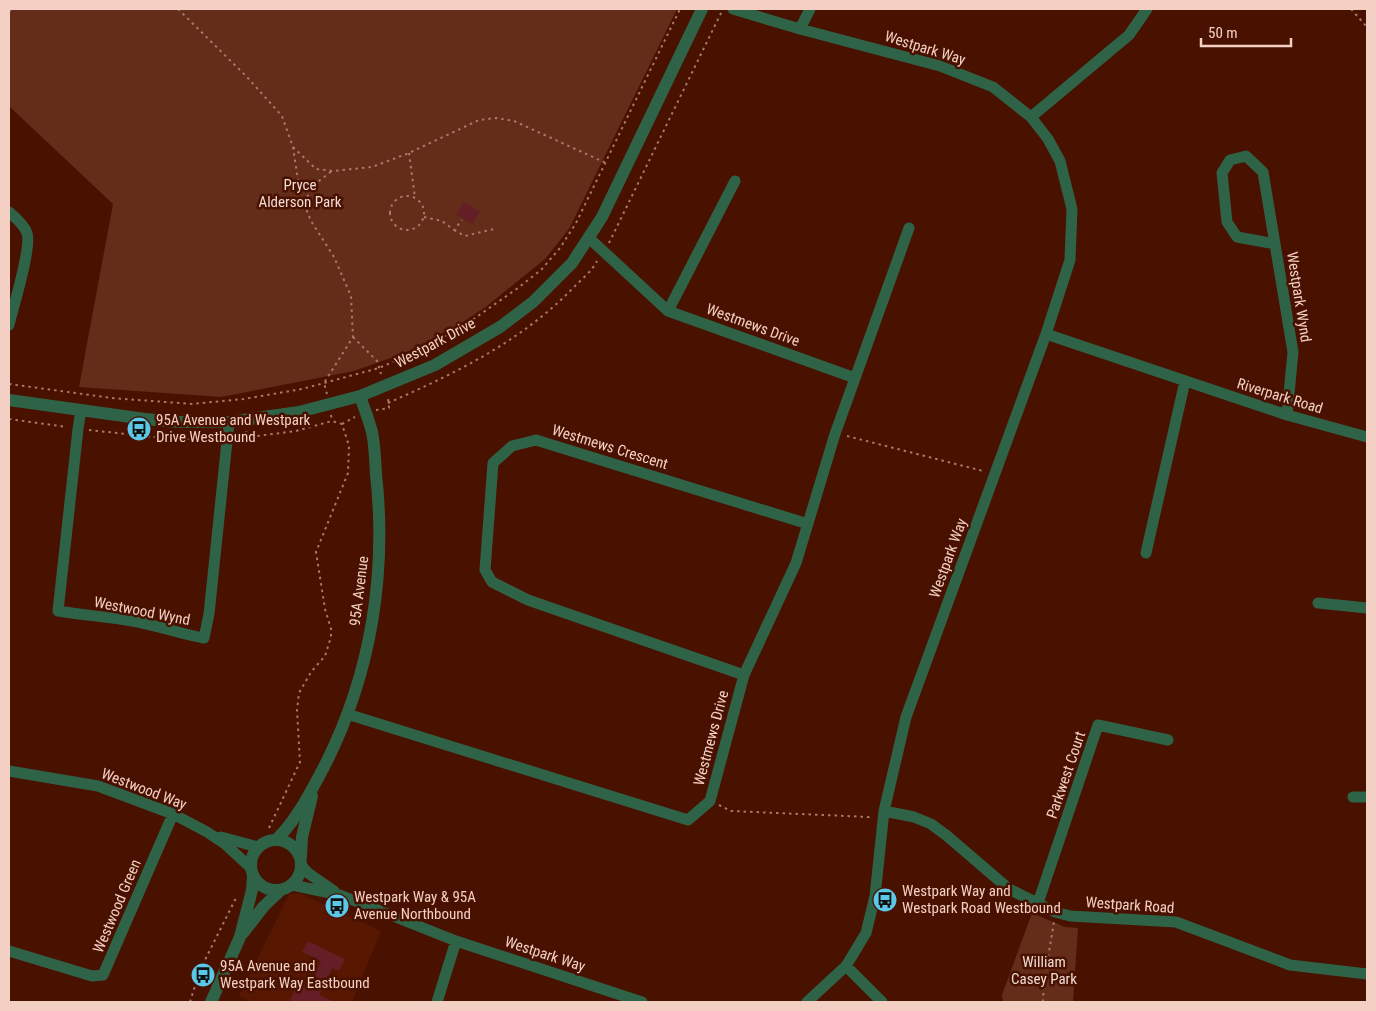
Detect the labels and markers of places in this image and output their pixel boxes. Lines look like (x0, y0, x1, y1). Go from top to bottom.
place label: 95A Avenue and Westpark Drive Westbound (156, 411, 311, 446)
bus stop icon: 95A Avenue and Westpark Drive Westbound (126, 416, 152, 442)
place label: Westpark Way and Westpark Road Westbound (902, 882, 1061, 917)
bus stop icon: Westpark Way and Westpark Road Westbound (872, 887, 898, 913)
place label: Westpark Way & 95A Avenue Northbound (354, 888, 476, 923)
bus stop icon: Westpark Way & 95A Avenue Northbound (324, 893, 350, 919)
place label: 95A Avenue and Westpark Way Eastbound (220, 957, 370, 992)
bus stop icon: 95A Avenue and Westpark Way Eastbound (190, 962, 216, 988)

